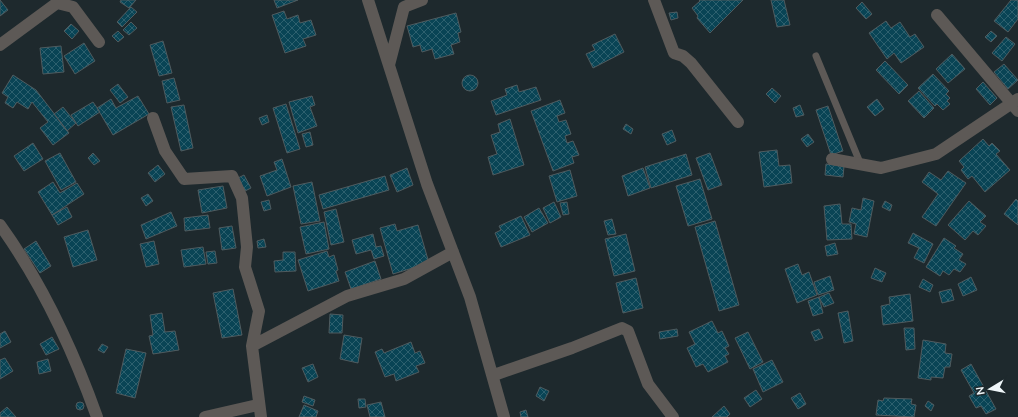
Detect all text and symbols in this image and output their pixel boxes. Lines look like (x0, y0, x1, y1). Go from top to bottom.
north arrow (970, 369, 1010, 409)
text: N (973, 385, 988, 396)

